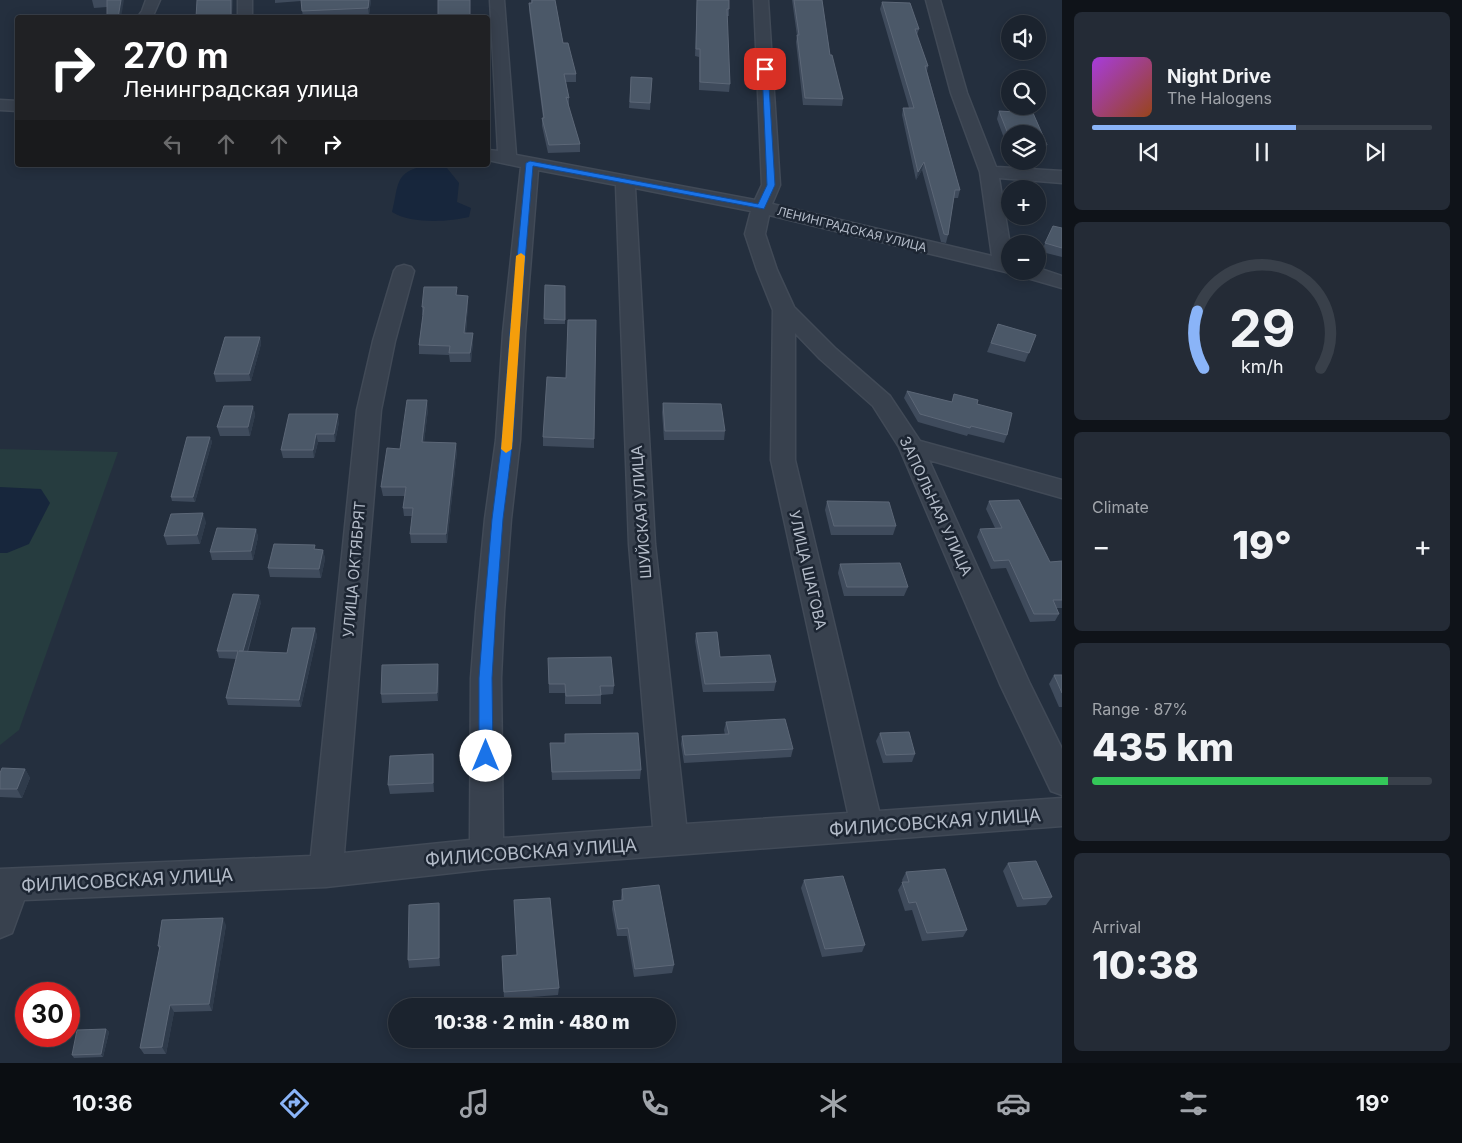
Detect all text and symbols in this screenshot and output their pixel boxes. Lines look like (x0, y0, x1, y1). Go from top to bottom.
map controls (1001, 15, 1046, 280)
button: sound (1001, 15, 1046, 60)
text: 270 m (123, 34, 229, 76)
icon: right (40, 35, 105, 100)
pin (744, 48, 786, 90)
icon: arrive (751, 55, 779, 83)
text: Night Drive (1167, 65, 1271, 88)
button: search (1001, 70, 1046, 115)
text: Ленинградская улица (123, 76, 359, 102)
text: The Halogens (1167, 88, 1272, 108)
button: layers (1001, 125, 1046, 170)
icon: left (159, 130, 187, 158)
icon: ahead (212, 130, 240, 158)
icon: ahead (265, 130, 293, 158)
icon: right (318, 130, 346, 158)
icon: previous (1135, 138, 1163, 166)
icon: pause (1248, 138, 1276, 166)
icon: next (1361, 138, 1389, 166)
button: + (1001, 180, 1046, 225)
street label: ЛЕНИНГРАДСКАЯ УЛИЦА (776, 203, 928, 255)
button: − (1001, 235, 1046, 280)
text: 29 (1229, 297, 1295, 360)
text: km/h (1241, 356, 1283, 377)
street label: ЗАПОЛЬНАЯ УЛИЦА (895, 433, 977, 579)
street label: ШУЙСКАЯ УЛИЦА (627, 445, 655, 579)
text: Climate (1092, 497, 1149, 517)
street label: УЛИЦА ОКТЯБРЯТ (339, 500, 369, 638)
street label: УЛИЦА ШАГОВА (785, 508, 831, 632)
text: 19° (1232, 522, 1292, 568)
text: − (1092, 529, 1111, 563)
text: + (1413, 529, 1432, 563)
text: Range · 87% (1092, 699, 1188, 719)
text: 435 km (1092, 724, 1234, 770)
position arrow (459, 729, 511, 781)
street label: ФИЛИСОВСКАЯ УЛИЦА (828, 804, 1042, 840)
street label: ФИЛИСОВСКАЯ УЛИЦА (424, 834, 638, 870)
street label: ФИЛИСОВСКАЯ УЛИЦА (20, 864, 234, 896)
text: Arrival (1092, 917, 1141, 937)
text: 10:38 (1092, 942, 1199, 988)
speed limit sign: 30 (15, 982, 80, 1047)
text: 10:38 · 2 min · 480 m (434, 1011, 630, 1034)
icon: directions (277, 1086, 312, 1121)
icon: music (457, 1086, 492, 1121)
icon: phone (637, 1086, 672, 1121)
icon: climate (816, 1086, 851, 1121)
icon: car (996, 1086, 1031, 1121)
icon: filters (1176, 1086, 1211, 1121)
text: 10:36 (72, 1090, 133, 1116)
text: 19° (1356, 1090, 1390, 1116)

